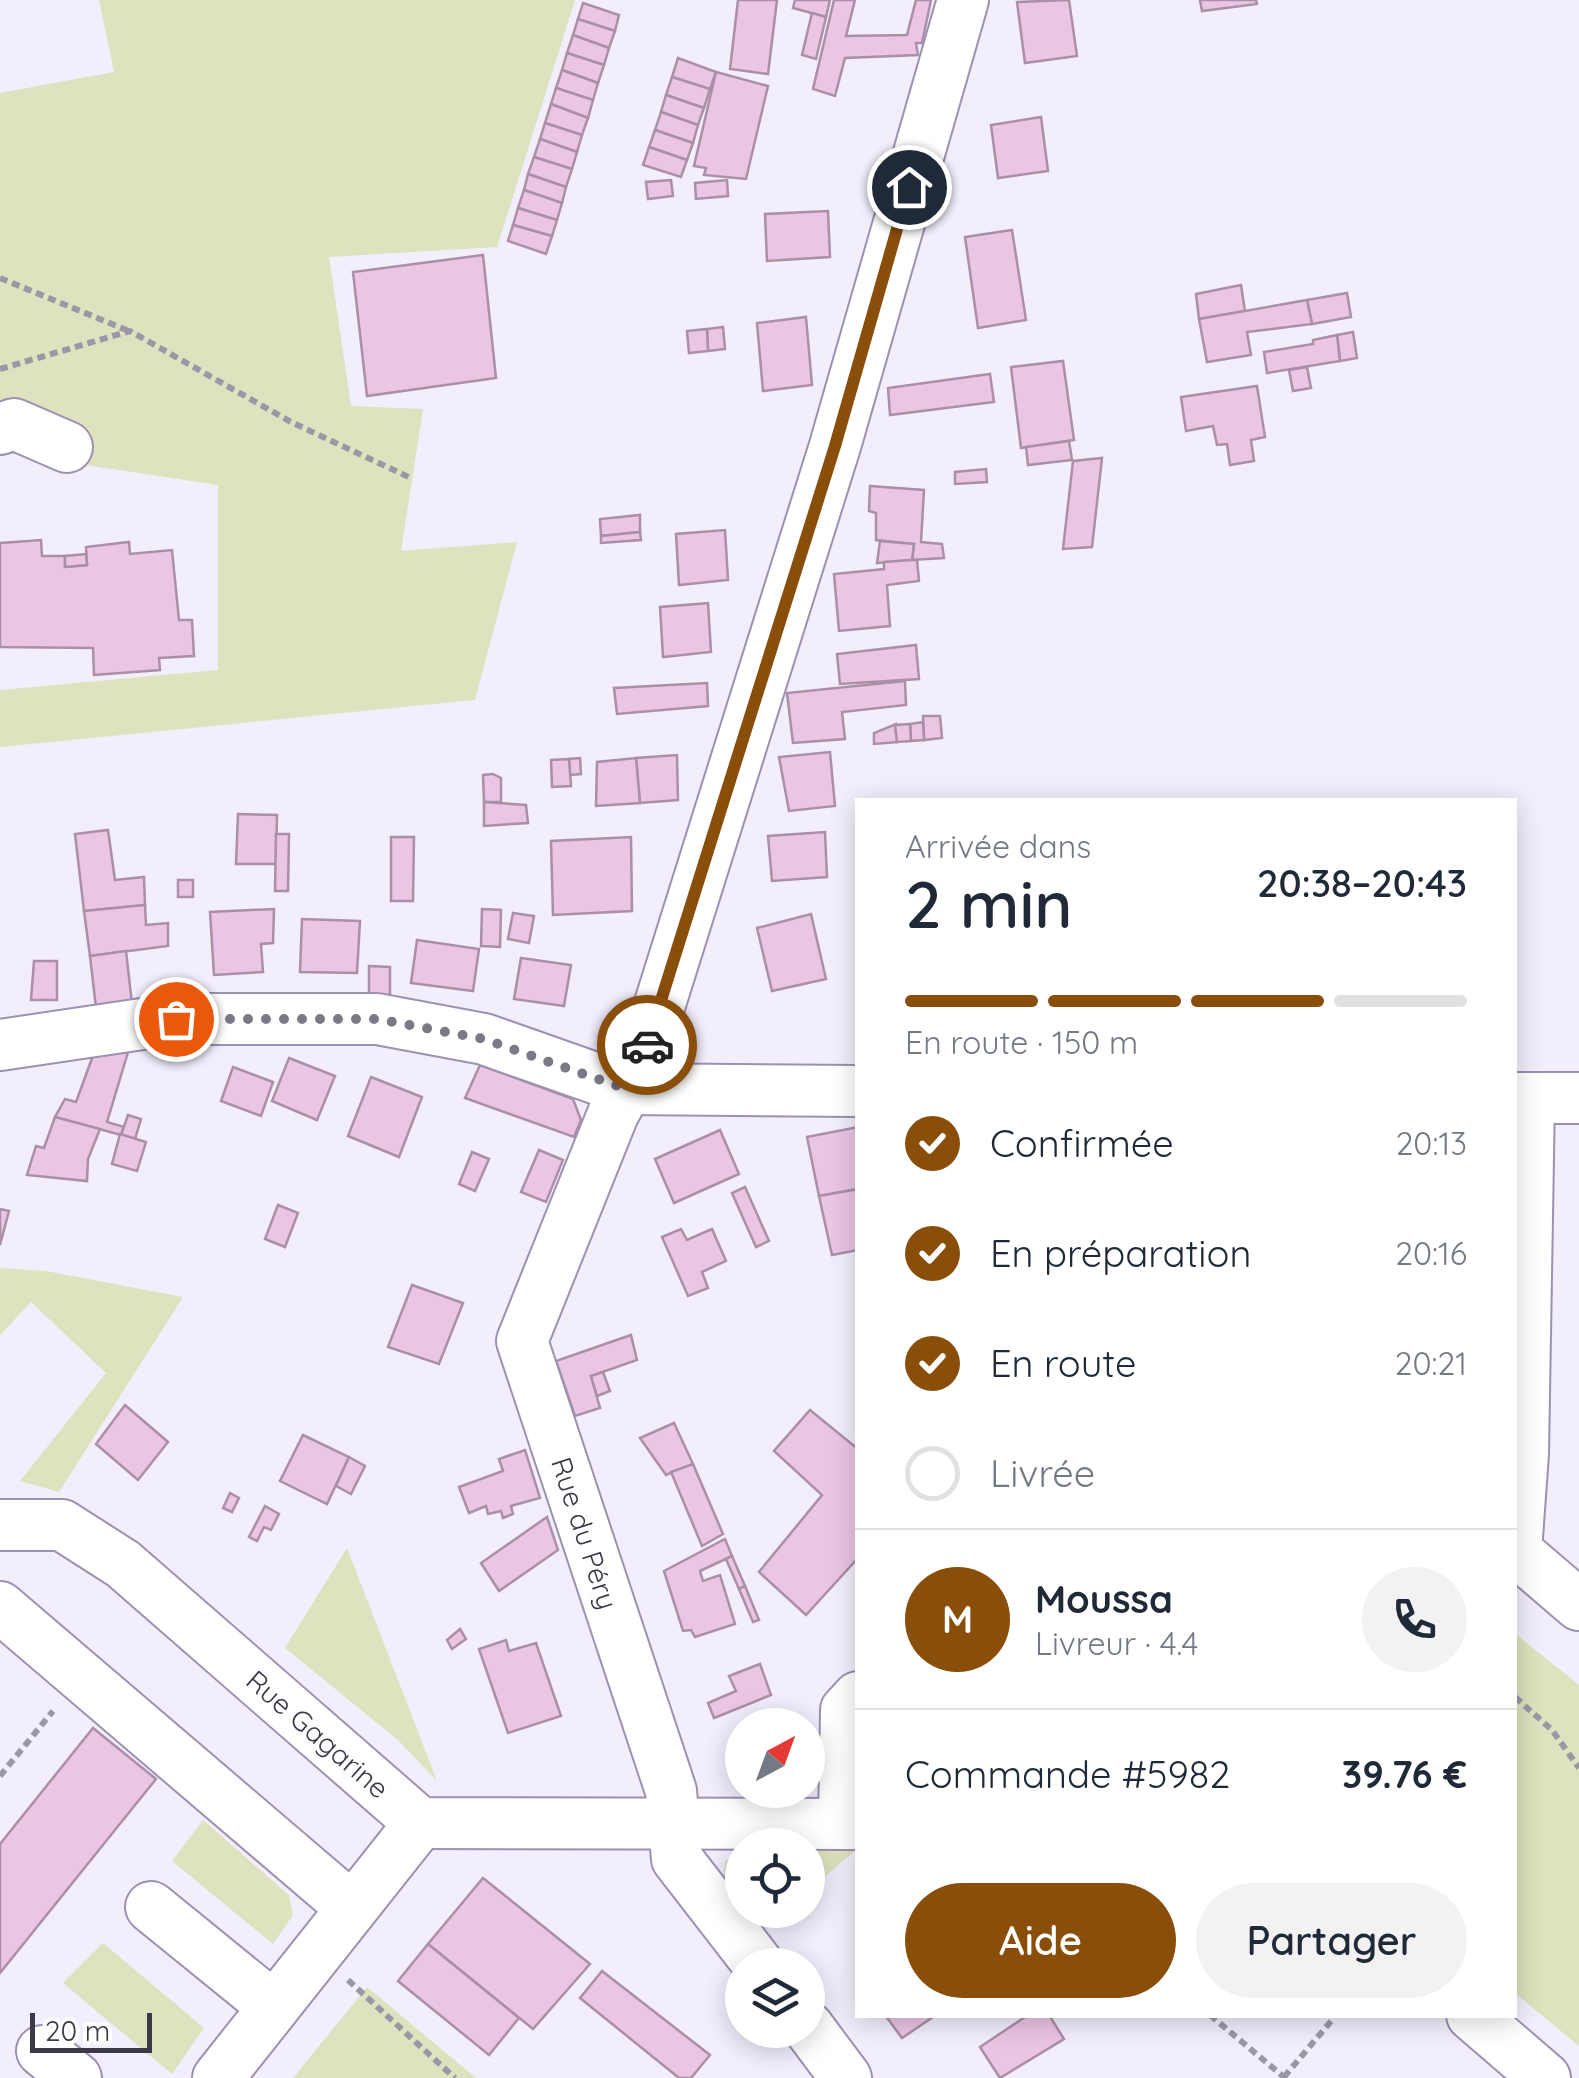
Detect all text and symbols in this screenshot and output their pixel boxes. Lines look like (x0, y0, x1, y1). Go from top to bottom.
pin (867, 145, 952, 230)
icon: home (882, 160, 937, 215)
text: Arrivée dans (905, 826, 1091, 866)
text: 20:38–20:43 (1257, 859, 1467, 907)
text: 2 min (905, 863, 1073, 944)
pin (134, 977, 219, 1062)
icon: bag (149, 992, 204, 1047)
courier (597, 995, 697, 1095)
icon: car (620, 1018, 675, 1073)
text: En route · 150 m (905, 1022, 1138, 1062)
icon: check (905, 1116, 960, 1171)
text: Confirmée (990, 1119, 1174, 1167)
text: 20:13 (1396, 1123, 1467, 1163)
icon: check (905, 1226, 960, 1281)
text: En préparation (990, 1229, 1251, 1277)
text: 20:16 (1395, 1233, 1467, 1273)
icon: check (905, 1336, 960, 1391)
text: En route (990, 1339, 1136, 1387)
text: 20:21 (1395, 1343, 1467, 1383)
text: Livrée (990, 1449, 1095, 1497)
street label: Rue du Péry (544, 1453, 626, 1613)
button: phone (1362, 1567, 1467, 1672)
text: Moussa (1035, 1575, 1173, 1623)
text: M (942, 1595, 973, 1643)
text: Livreur · 4.4 (1035, 1623, 1198, 1663)
street label: Rue Gagarine (239, 1662, 397, 1806)
north arrow (725, 1708, 825, 1808)
map controls (725, 1708, 825, 2048)
text: Commande #5982 (905, 1750, 1230, 1798)
text: 39.76 € (1342, 1750, 1467, 1798)
button: locate (725, 1828, 825, 1928)
button: Aide (905, 1883, 1176, 1998)
button: Partager (1196, 1883, 1467, 1998)
button: layers (725, 1948, 825, 2048)
scale bar (30, 2008, 152, 2052)
text: 20 m (45, 2013, 110, 2048)

